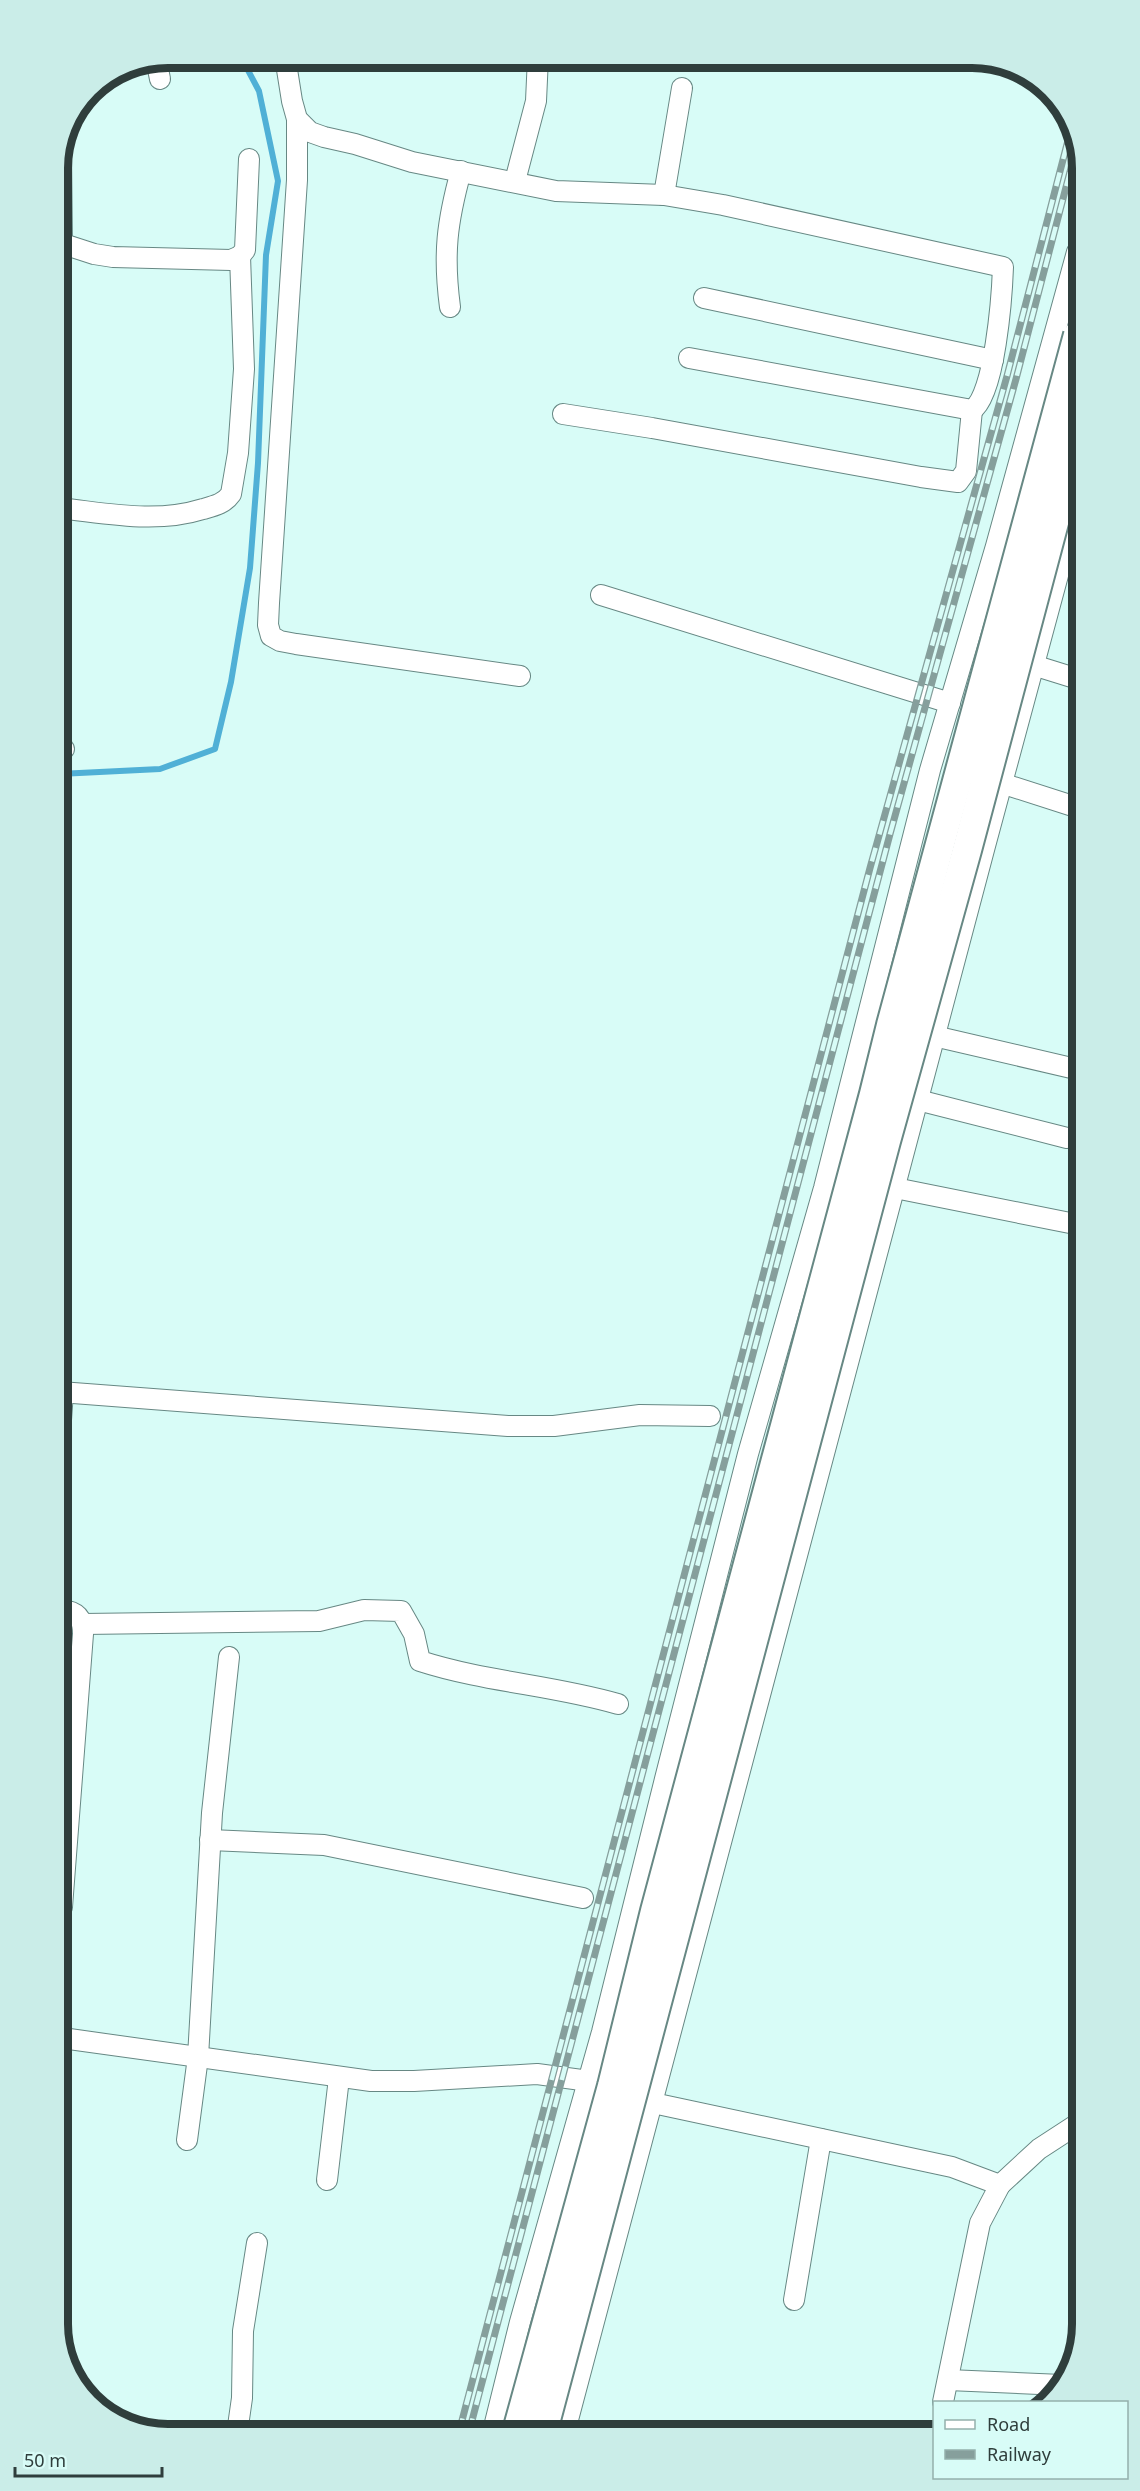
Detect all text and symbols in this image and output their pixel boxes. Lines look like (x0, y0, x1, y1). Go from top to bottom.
legend (933, 2401, 1128, 2479)
text: Road (987, 2412, 1030, 2436)
scale bar (15, 2440, 162, 2478)
text: Railway (987, 2442, 1052, 2466)
text: 50 m (24, 2448, 66, 2472)

